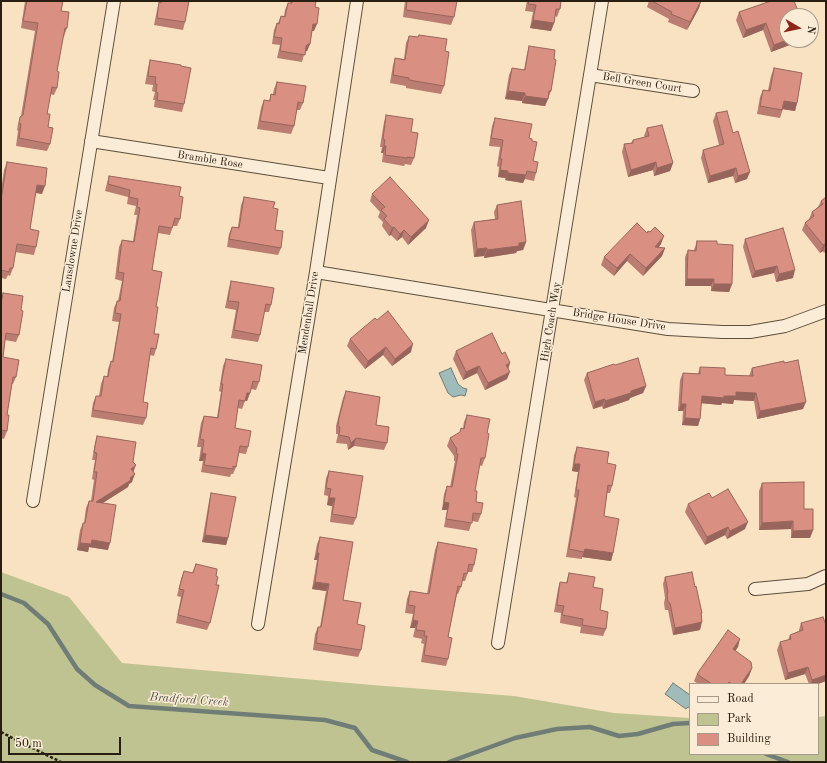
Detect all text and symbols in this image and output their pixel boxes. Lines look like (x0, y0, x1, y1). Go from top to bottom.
north arrow (779, 8, 819, 48)
text: N (804, 25, 816, 35)
street label: Bell Green Court (601, 70, 683, 96)
street label: Bramble Rose (176, 148, 244, 172)
street label: Lansdowne Drive (60, 209, 86, 293)
street label: Mendenhall Drive (296, 271, 322, 355)
street label: High Coach Way (538, 281, 564, 363)
street label: Bridge House Drive (571, 306, 667, 334)
legend (689, 683, 819, 755)
water label: Bradford Creek (149, 690, 229, 710)
text: Road (727, 693, 754, 705)
text: Park (727, 713, 752, 725)
scale bar (10, 729, 123, 755)
text: Building (727, 733, 771, 745)
text: 50 m (15, 738, 42, 750)

